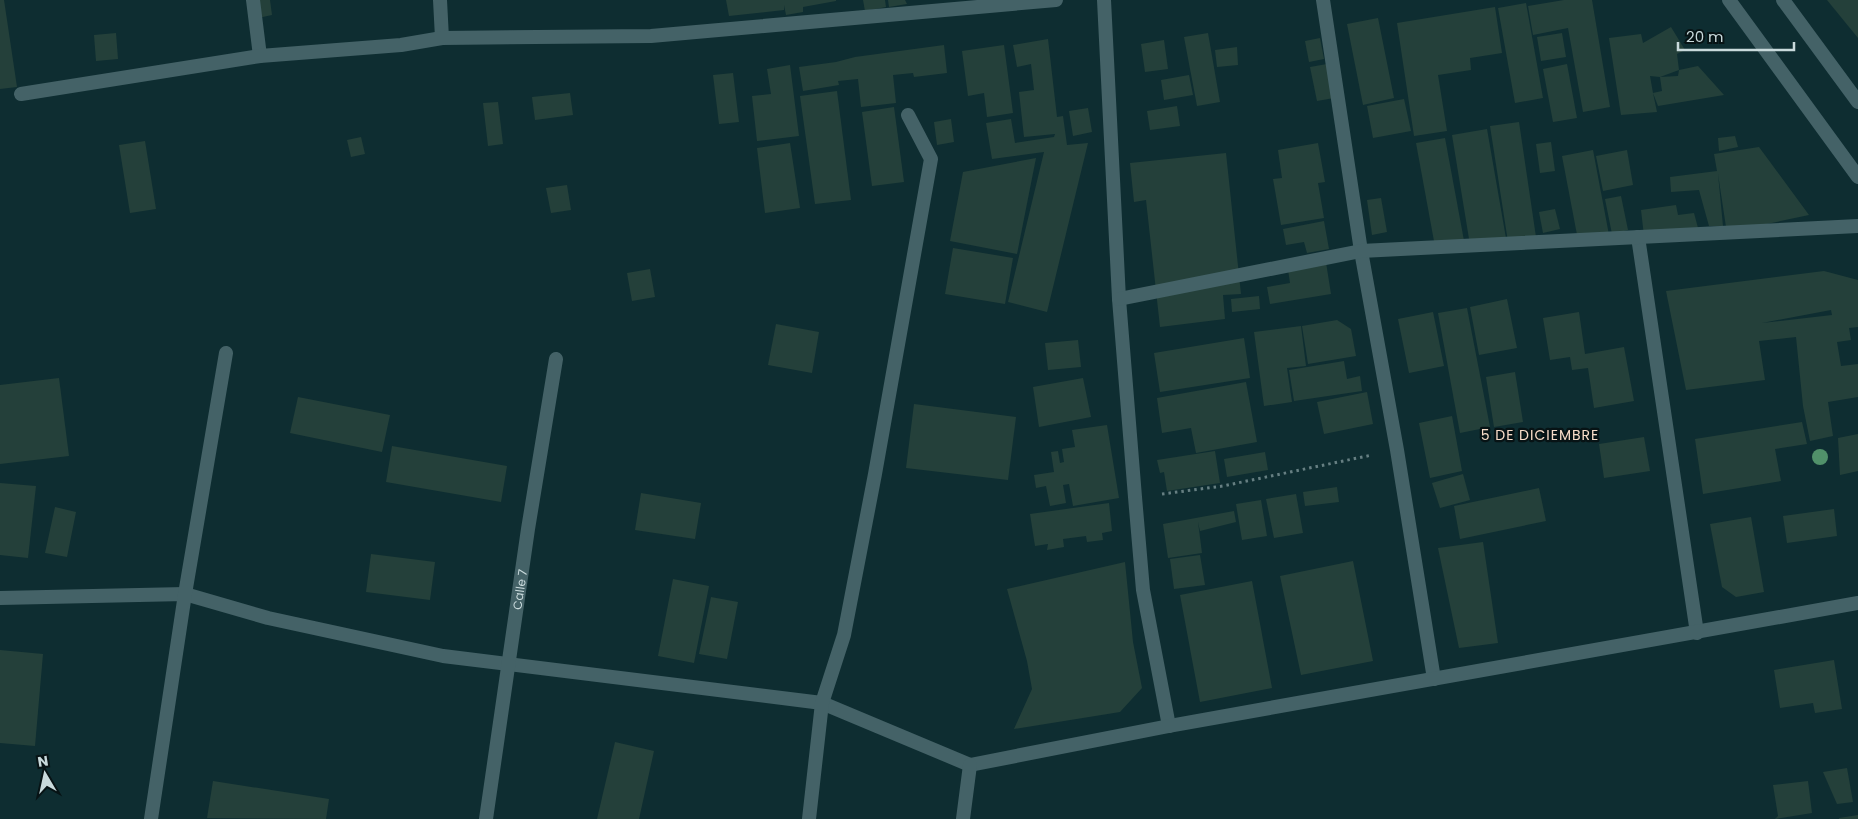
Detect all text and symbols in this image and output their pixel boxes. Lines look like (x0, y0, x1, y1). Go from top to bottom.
scale bar (1678, 20, 1794, 52)
text: 20 m (1686, 26, 1724, 47)
district label: 5 DE DICIEMBRE (1481, 425, 1599, 445)
street label: Calle 7 (508, 568, 531, 611)
north arrow (20, 749, 70, 799)
text: N (36, 750, 50, 772)

